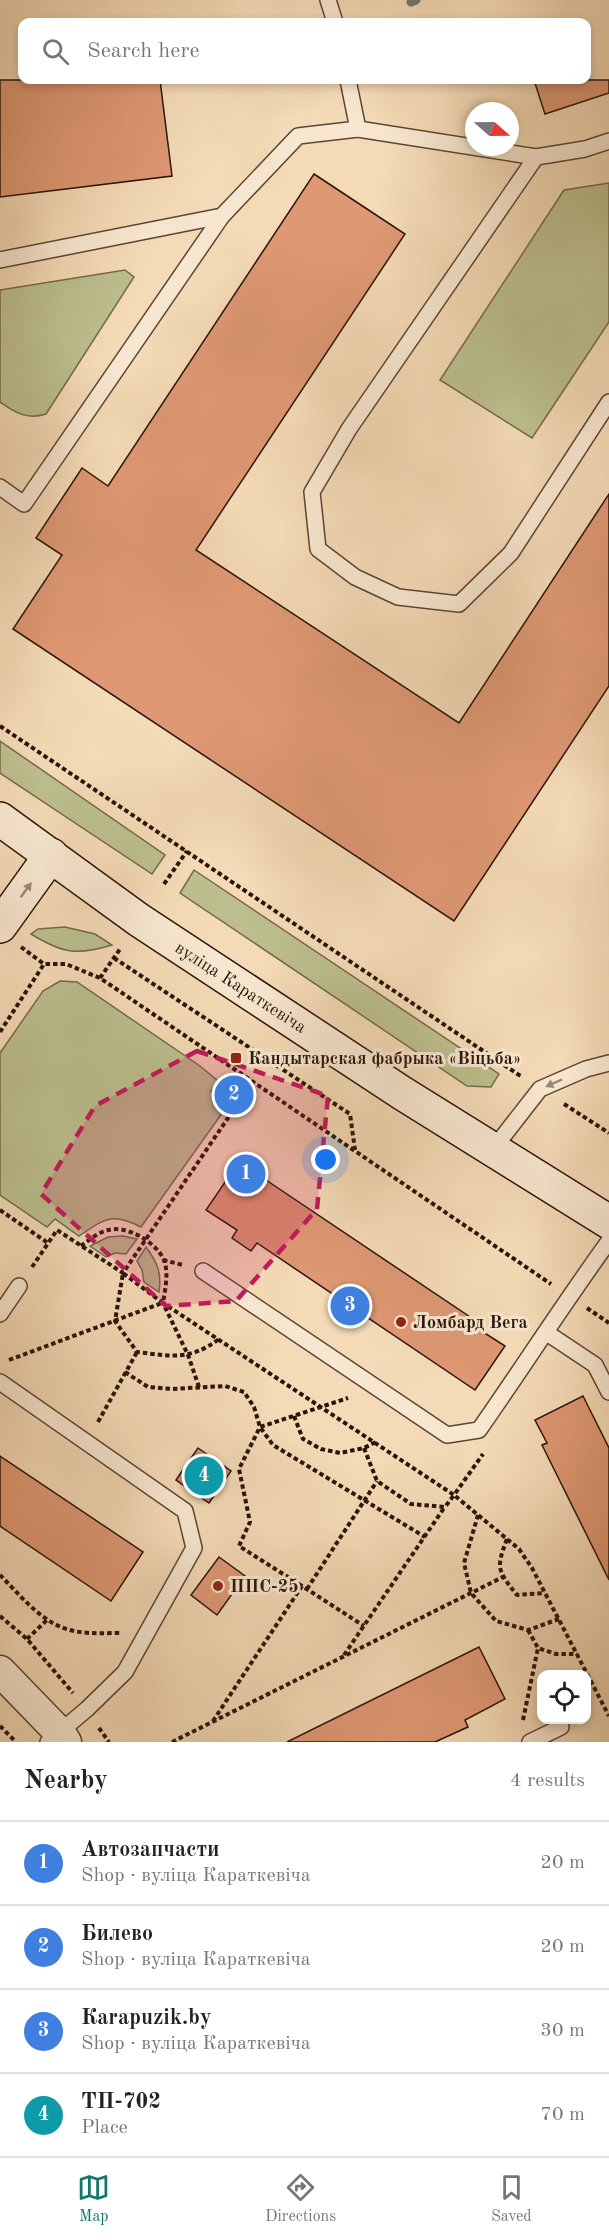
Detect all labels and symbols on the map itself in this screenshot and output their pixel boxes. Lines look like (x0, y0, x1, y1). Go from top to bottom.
north arrow (465, 102, 519, 156)
one-way arrow (19, 883, 31, 898)
street label: вуліца Караткевіча (172, 939, 309, 1037)
place label: Кандытарская фабрыка «Віцьба» (248, 1050, 521, 1069)
marker: Кандытарская фабрыка «Віцьба» (229, 1051, 243, 1065)
pin: 2 (214, 1072, 254, 1118)
one-way arrow (546, 1078, 563, 1087)
your location (311, 1145, 340, 1174)
pin: 1 (226, 1152, 266, 1196)
pin: 3 (330, 1284, 370, 1328)
place label: Ломбард Вега (413, 1314, 528, 1332)
marker: Ломбард Вега (394, 1315, 408, 1329)
pin: 4 (184, 1454, 224, 1498)
place label: ППС-25 (230, 1578, 299, 1596)
marker: ППС-25 (211, 1579, 225, 1593)

